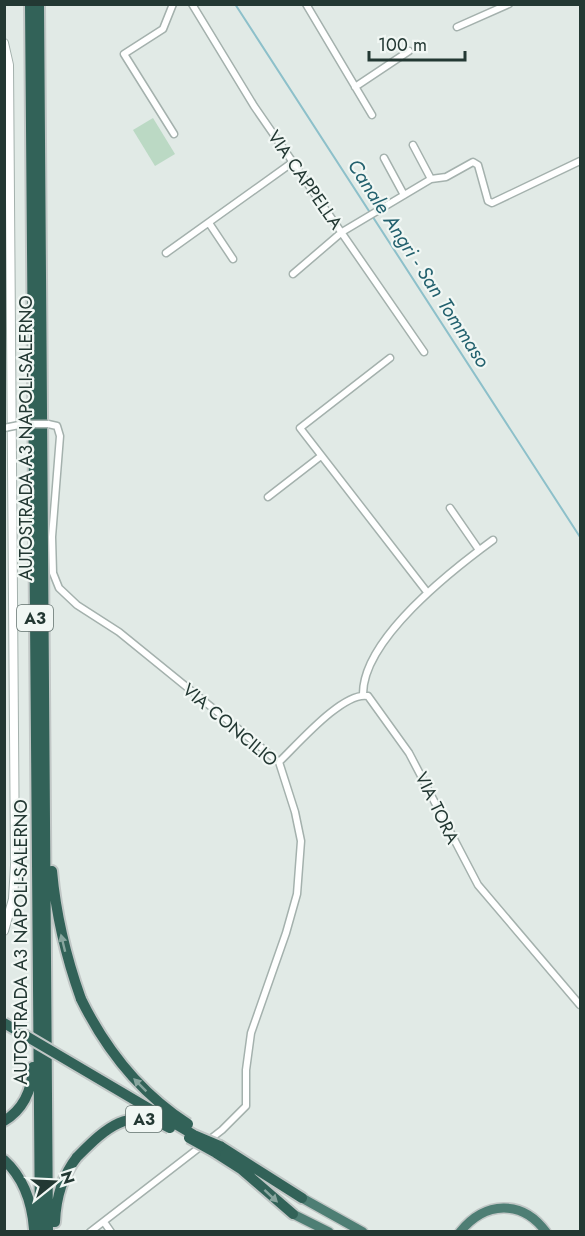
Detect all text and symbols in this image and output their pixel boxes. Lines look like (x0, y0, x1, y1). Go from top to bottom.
scale bar (369, 24, 465, 62)
text: 100 m (378, 32, 427, 58)
street label: VIA CAPPELLA (261, 125, 349, 235)
water label: Canale Angri - San Tommaso (340, 153, 497, 373)
street label: AUTOSTRADA A3 NAPOLI-SALERNO (13, 295, 39, 581)
road number: A3 (17, 605, 53, 631)
street label: VIA CONCILIO (177, 677, 283, 773)
street label: VIA TORA (408, 768, 466, 849)
street label: AUTOSTRADA A3 NAPOLI-SALERNO (8, 799, 34, 1085)
one-way arrow (58, 934, 68, 953)
one-way arrow (133, 1078, 148, 1092)
road number: A3 (126, 1106, 162, 1132)
north arrow (24, 1152, 84, 1212)
text: N (55, 1168, 81, 1187)
one-way arrow (264, 1189, 278, 1203)

